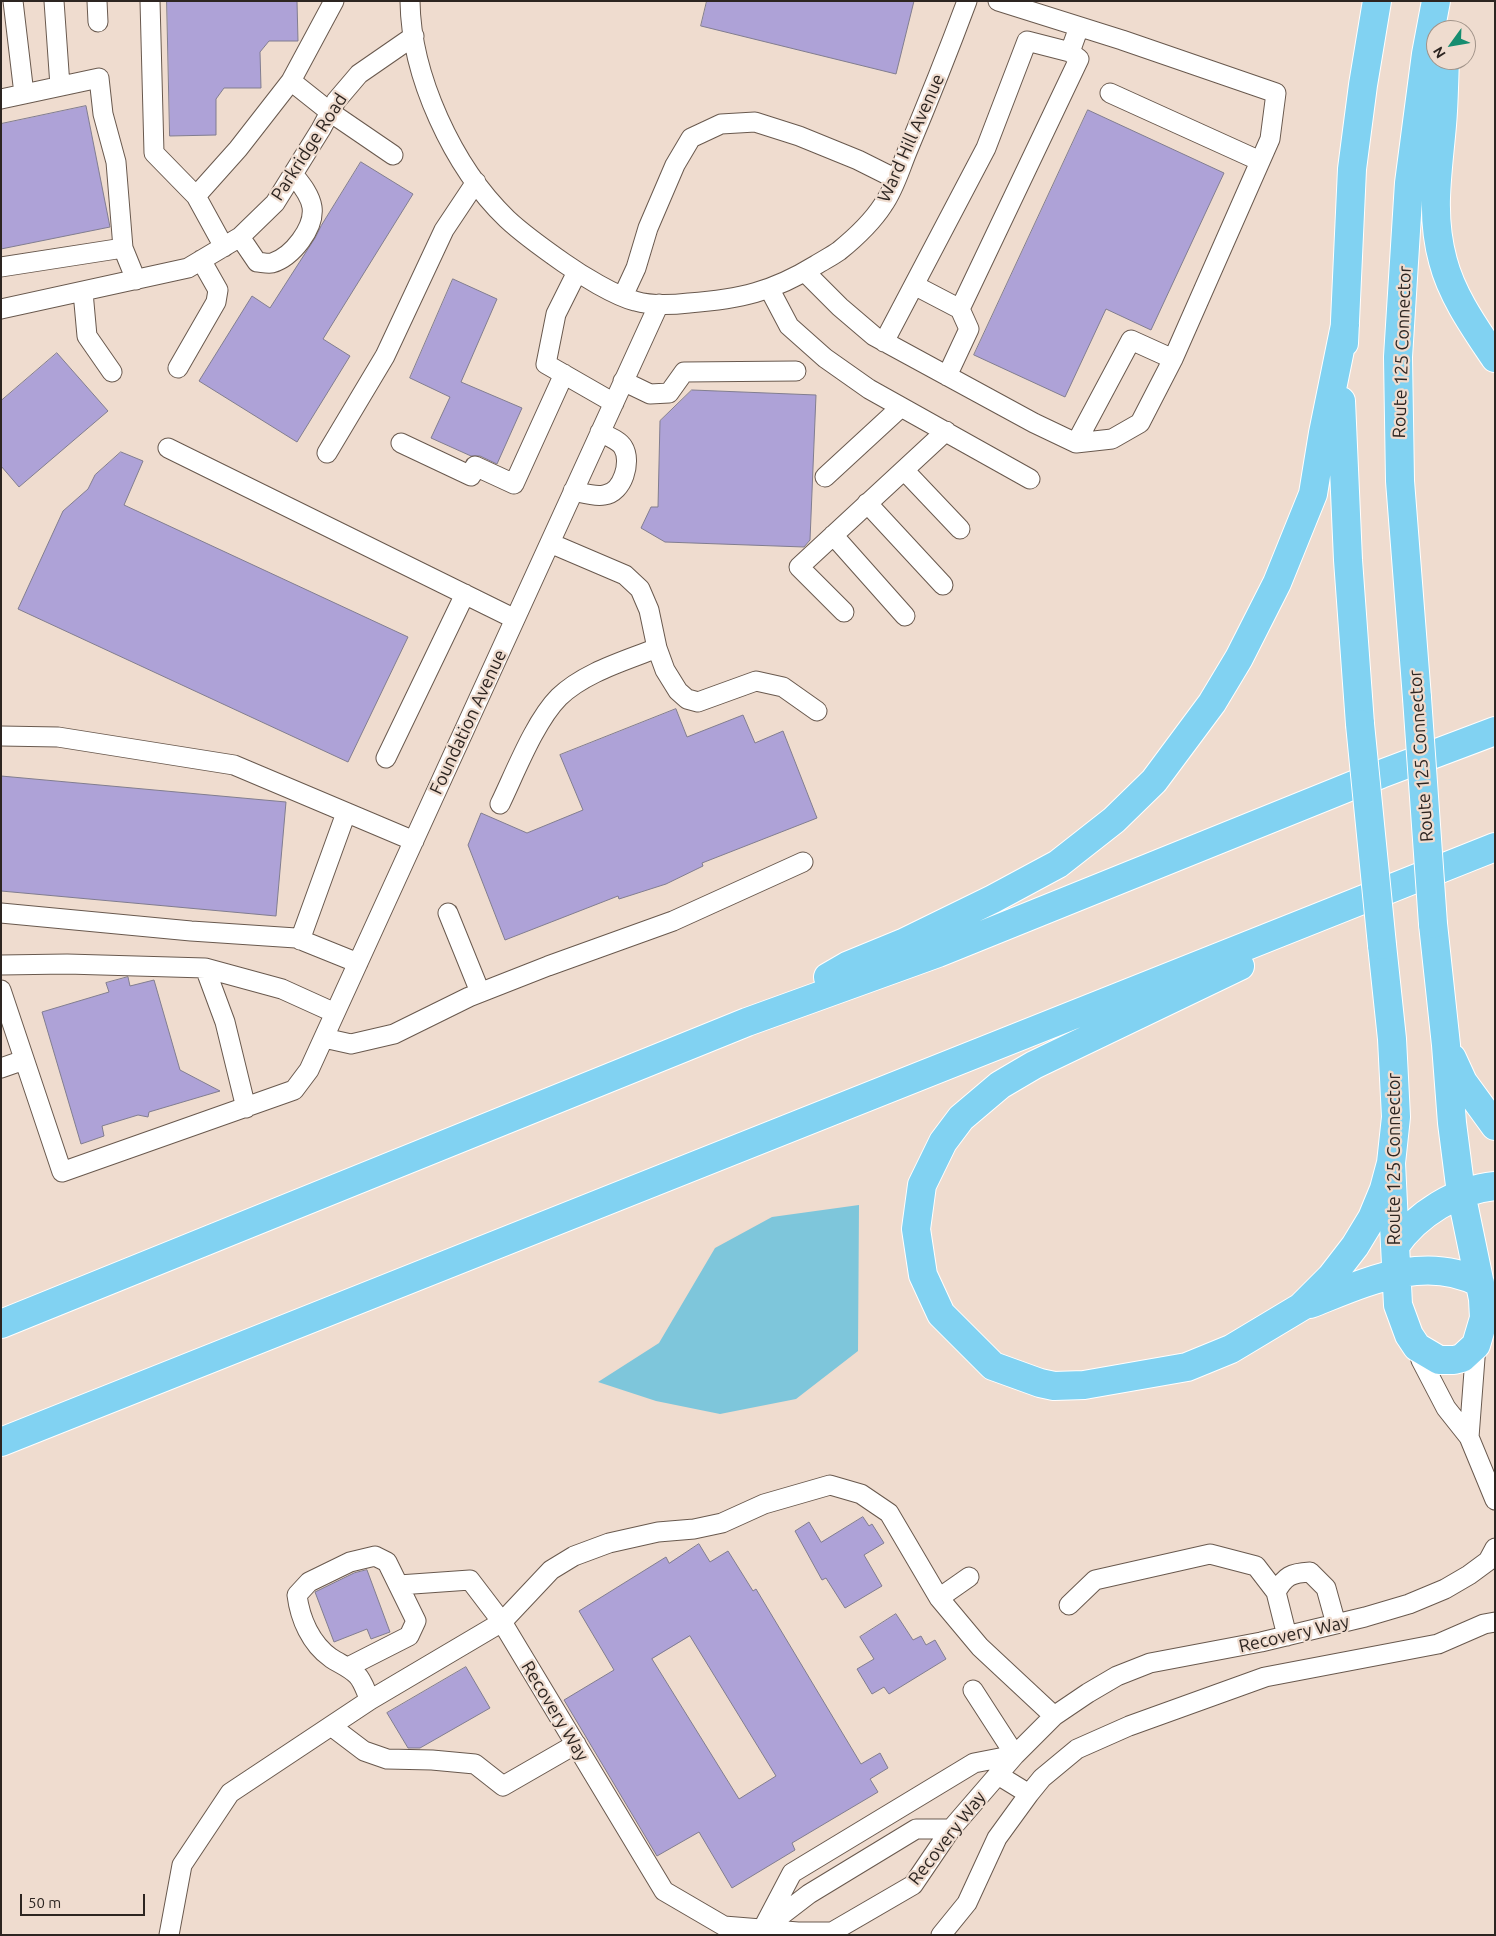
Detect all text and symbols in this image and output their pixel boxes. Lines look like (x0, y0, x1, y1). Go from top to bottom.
north arrow (1426, 20, 1476, 70)
text: N (1430, 44, 1449, 61)
street label: Ward Hill Avenue (873, 71, 949, 205)
street label: Parkridge Road (266, 89, 352, 205)
street label: Route 125 Connector (1388, 265, 1416, 439)
street label: Foundation Avenue (425, 646, 511, 798)
street label: Route 125 Connector (1404, 669, 1438, 843)
street label: Route 125 Connector (1383, 1073, 1405, 1245)
street label: Recovery Way (1237, 1611, 1351, 1657)
street label: Recovery Way (517, 1657, 593, 1765)
street label: Recovery Way (904, 1787, 990, 1889)
scale bar (22, 1884, 148, 1916)
text: 50 m (28, 1894, 61, 1911)

